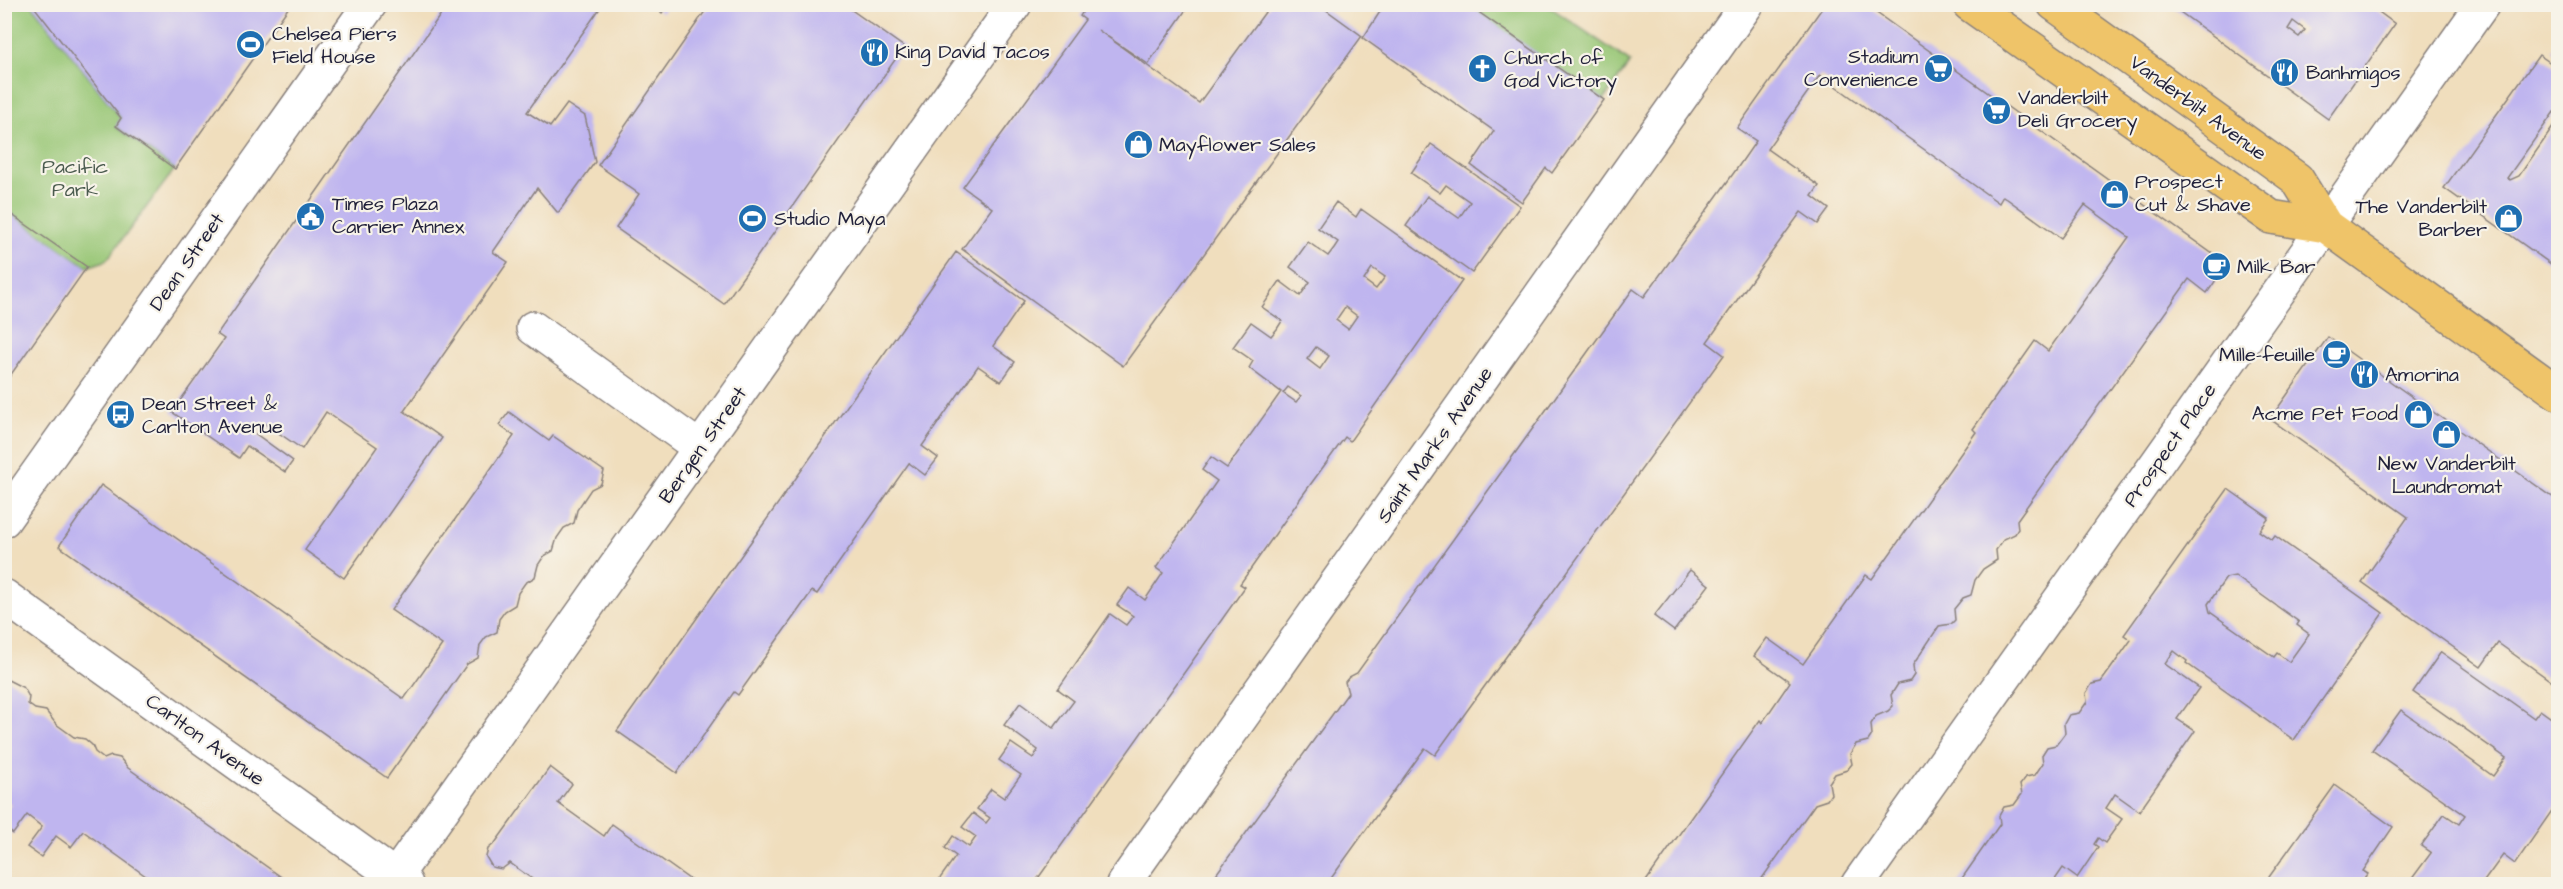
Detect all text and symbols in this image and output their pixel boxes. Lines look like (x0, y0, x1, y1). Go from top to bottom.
place label: Chelsea Piers Field House (272, 20, 397, 71)
sports icon: Chelsea Piers Field House (235, 29, 267, 61)
restaurant icon: King David Tacos (858, 36, 890, 68)
place label: King David Tacos (895, 38, 1050, 67)
place label: Stadium Convenience (1804, 43, 1918, 94)
place label: Church of God Victory (1504, 44, 1617, 96)
street label: Vanderbilt Avenue (2124, 49, 2272, 167)
supermarket icon: Stadium Convenience (1923, 52, 1955, 84)
church icon: Church of God Victory (1467, 53, 1499, 85)
restaurant icon: Banhmigos (2269, 57, 2301, 89)
place label: Banhmigos (2306, 59, 2401, 88)
place label: Vanderbilt Deli Grocery (2018, 84, 2138, 136)
supermarket icon: Vanderbilt Deli Grocery (1981, 94, 2013, 126)
shop icon: Mayflower Sales (1122, 129, 1154, 161)
place label: Mayflower Sales (1159, 131, 1316, 160)
park label: Pacific Park (42, 153, 108, 204)
place label: Prospect Cut & Shave (2135, 168, 2251, 219)
shop icon: Prospect Cut & Shave (2098, 178, 2130, 210)
place label: Times Plaza Carrier Annex (332, 190, 465, 241)
place label: The Vanderbilt Barber (2355, 193, 2487, 244)
public building icon: Times Plaza Carrier Annex (295, 200, 327, 232)
shop icon: The Vanderbilt Barber (2492, 202, 2524, 234)
sports icon: Studio Maya (737, 203, 769, 235)
place label: Studio Maya (774, 205, 886, 234)
street label: Dean Street (143, 207, 231, 317)
cafe icon: Milk Bar (2200, 251, 2232, 283)
place label: Milk Bar (2237, 253, 2315, 281)
cafe icon: Mille-feuille (2320, 339, 2352, 371)
place label: Mille-feuille (2219, 341, 2315, 369)
restaurant icon: Amorina (2348, 359, 2380, 391)
street label: Saint Marks Avenue (1370, 361, 1500, 529)
place label: Amorina (2385, 361, 2459, 389)
street label: Prospect Place (2117, 377, 2223, 513)
street label: Bergen Street (652, 381, 755, 510)
place label: Dean Street & Carlton Avenue (142, 390, 283, 441)
shop icon: Acme Pet Food (2403, 398, 2435, 430)
bus stop icon: Dean Street & Carlton Avenue (105, 399, 137, 431)
place label: Acme Pet Food (2252, 400, 2398, 428)
shop icon: New Vanderbilt Laundromat (2431, 418, 2463, 450)
place label: New Vanderbilt Laundromat (2378, 450, 2516, 501)
street label: Carlton Avenue (140, 687, 270, 793)

